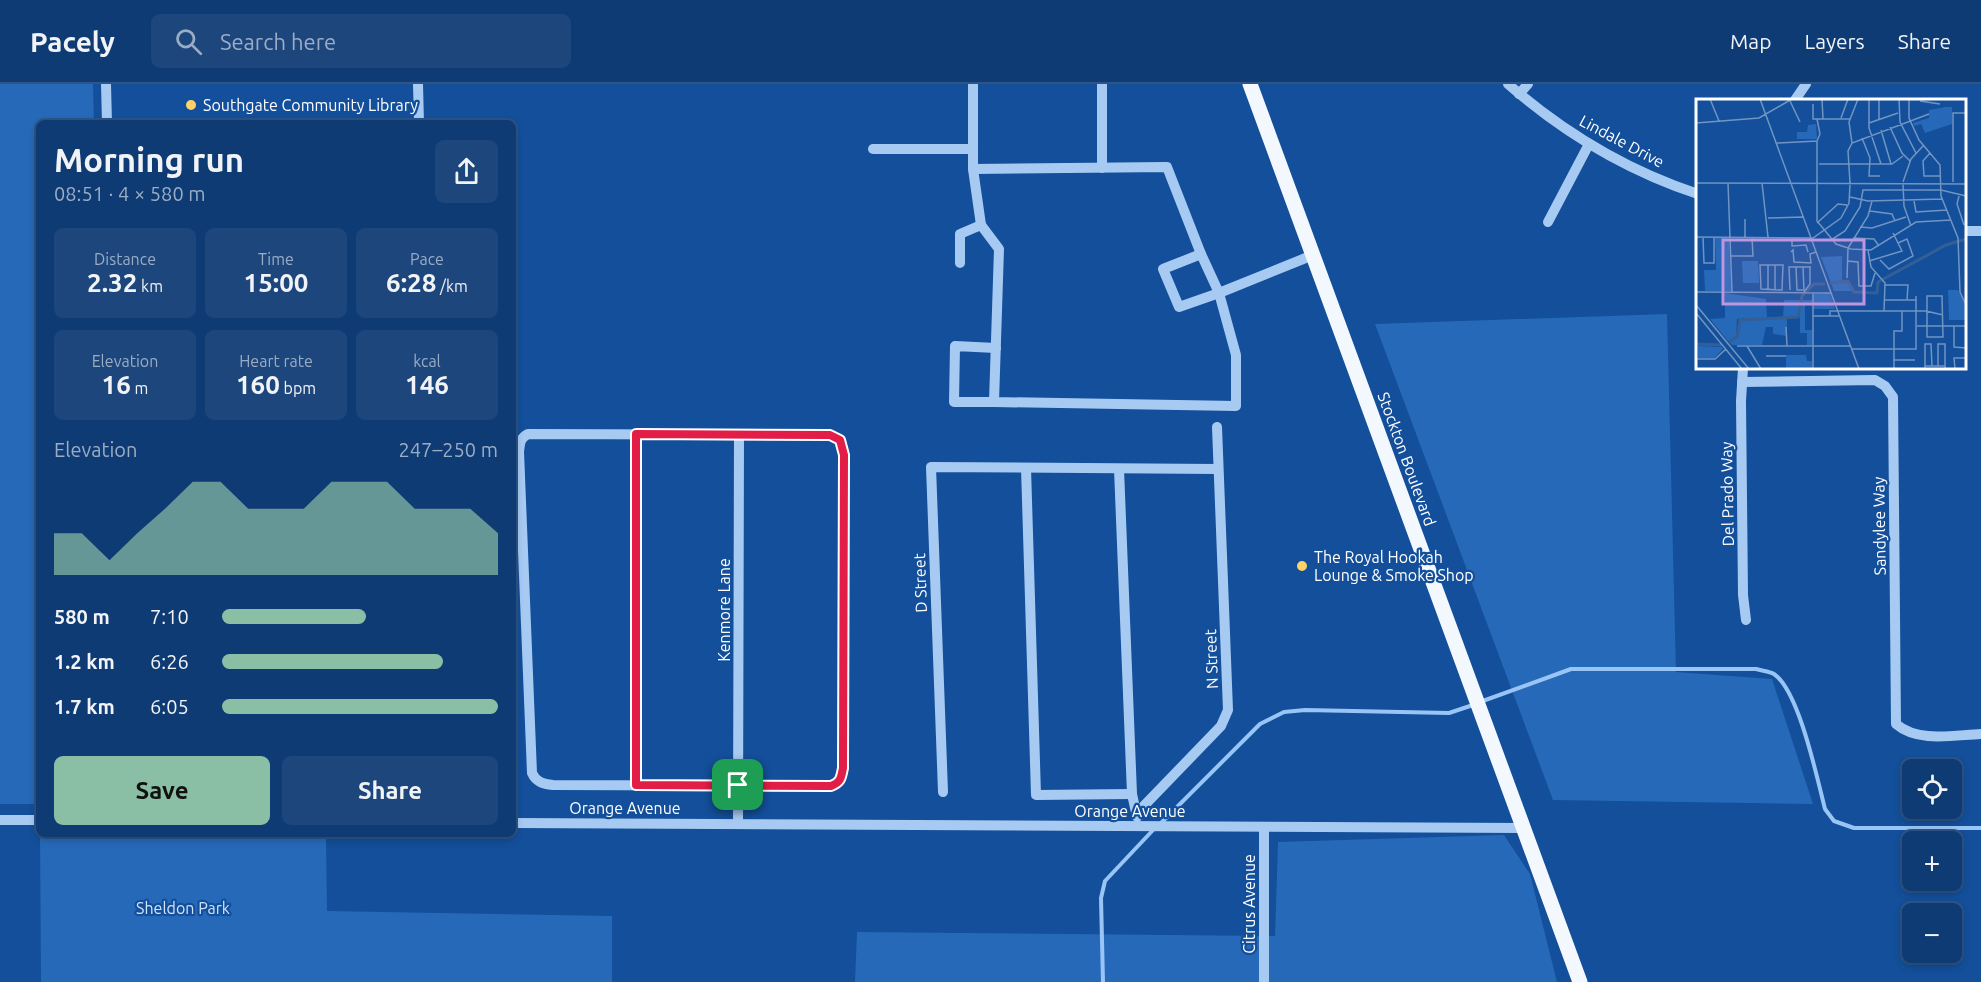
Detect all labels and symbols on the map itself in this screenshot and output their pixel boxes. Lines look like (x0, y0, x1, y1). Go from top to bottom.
place label: Southgate Community Library (203, 96, 418, 114)
marker: Southgate Community Library (184, 98, 198, 112)
inset map (1696, 99, 1966, 369)
street label: Lindale Drive (1577, 111, 1667, 171)
street label: Stockton Boulevard (1374, 390, 1440, 528)
street label: Del Prado Way (1717, 441, 1737, 546)
street label: Sandylee Way (1869, 476, 1889, 576)
place label: The Royal Hookah Lounge & Smoke Shop (1314, 548, 1474, 584)
street label: D Street (910, 552, 930, 613)
street label: Kenmore Lane (715, 558, 733, 662)
marker: The Royal Hookah Lounge & Smoke Shop (1295, 559, 1309, 573)
street label: N Street (1201, 628, 1221, 689)
pin (712, 759, 763, 810)
street label: Orange Avenue (569, 799, 681, 817)
street label: Orange Avenue (1074, 802, 1186, 820)
street label: Citrus Avenue (1240, 854, 1258, 954)
park label: Sheldon Park (136, 899, 230, 917)

